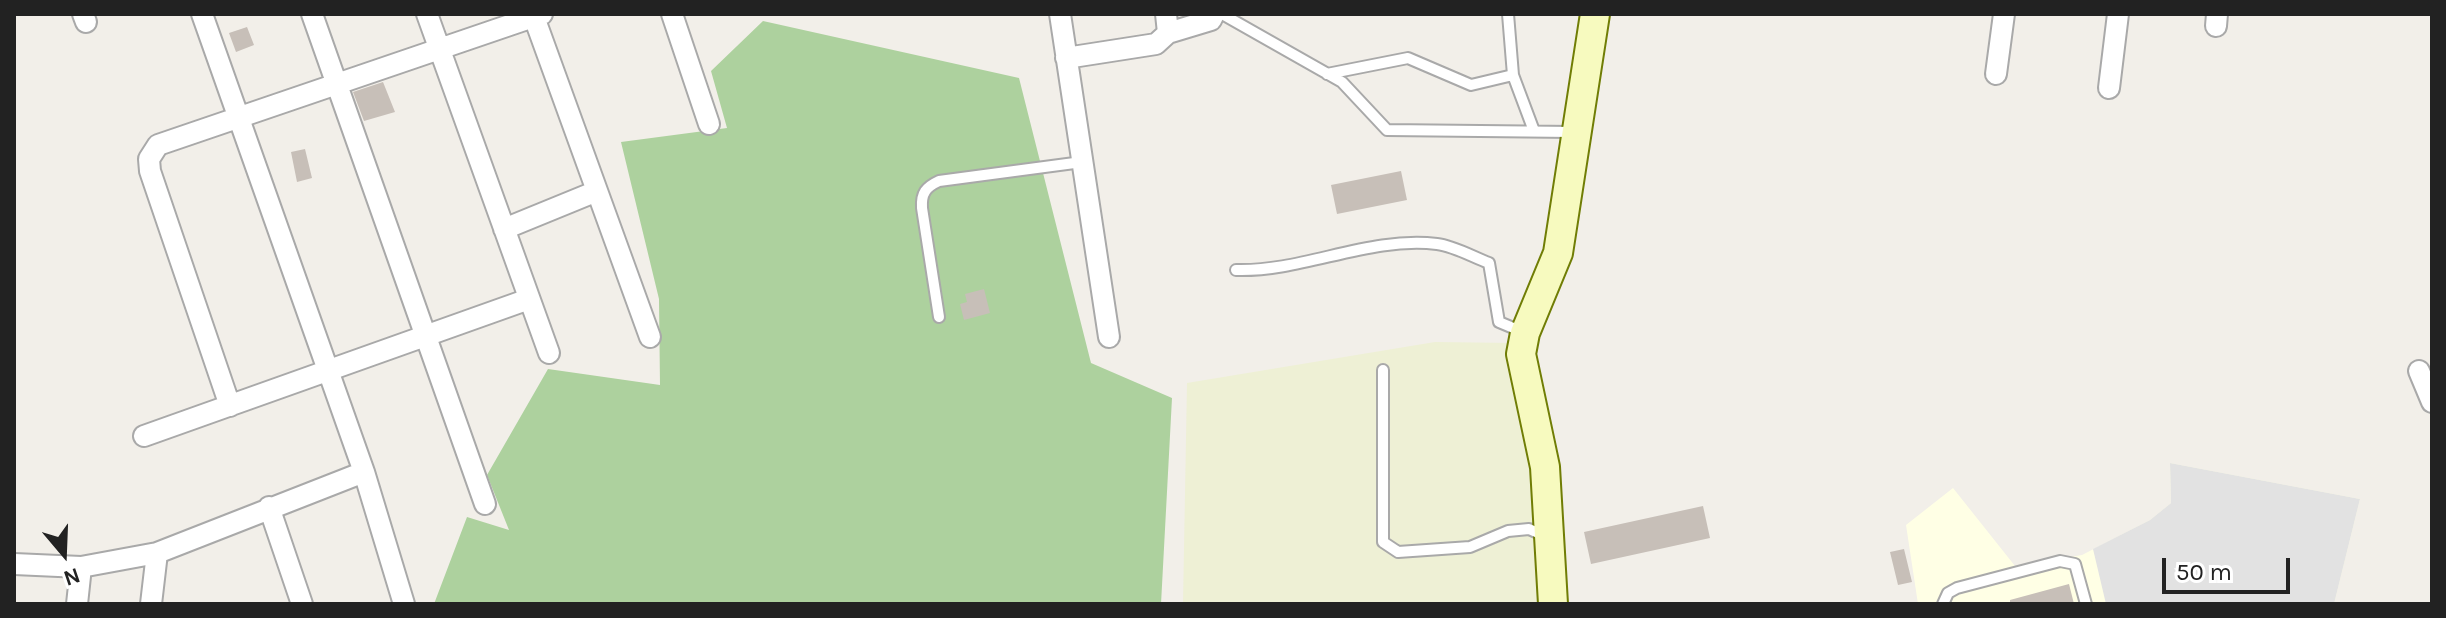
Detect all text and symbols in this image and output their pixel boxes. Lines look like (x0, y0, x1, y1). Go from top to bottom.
north arrow (24, 514, 104, 594)
scale bar (2166, 542, 2294, 592)
text: 50 m (2176, 558, 2232, 586)
text: N (60, 562, 84, 592)

